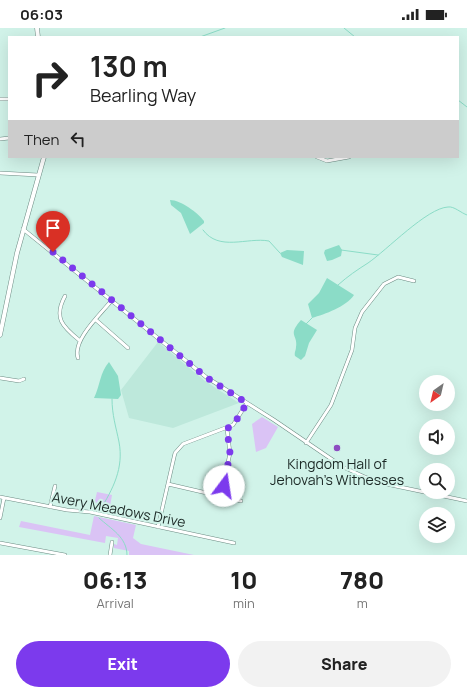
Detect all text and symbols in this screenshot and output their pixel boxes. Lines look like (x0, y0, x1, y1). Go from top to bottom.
text: 06:03 (20, 4, 63, 25)
text: 130 m (90, 47, 168, 85)
icon: right (24, 52, 76, 104)
text: Bearling Way (90, 83, 196, 107)
icon: left (67, 128, 89, 150)
text: Then (24, 129, 59, 150)
pin (36, 211, 70, 252)
icon: arrive (42, 217, 64, 239)
north arrow (419, 375, 455, 411)
map controls (419, 375, 455, 543)
button: sound (419, 419, 455, 455)
marker: Kingdom Hall of Jehovah’s Witnesses (332, 443, 342, 453)
place label: Kingdom Hall of Jehovah’s Witnesses (270, 454, 404, 489)
button: search (419, 463, 455, 499)
position arrow (203, 465, 245, 507)
street label: Avery Meadows Drive (51, 487, 187, 531)
button: layers (419, 507, 455, 543)
text: 06:13 (83, 563, 148, 596)
text: 10 (230, 563, 257, 596)
text: 780 (340, 563, 384, 596)
text: Arrival (97, 594, 134, 612)
text: min (233, 594, 255, 612)
text: m (357, 594, 368, 612)
button: Exit (16, 641, 230, 687)
button: Share (238, 641, 451, 687)

